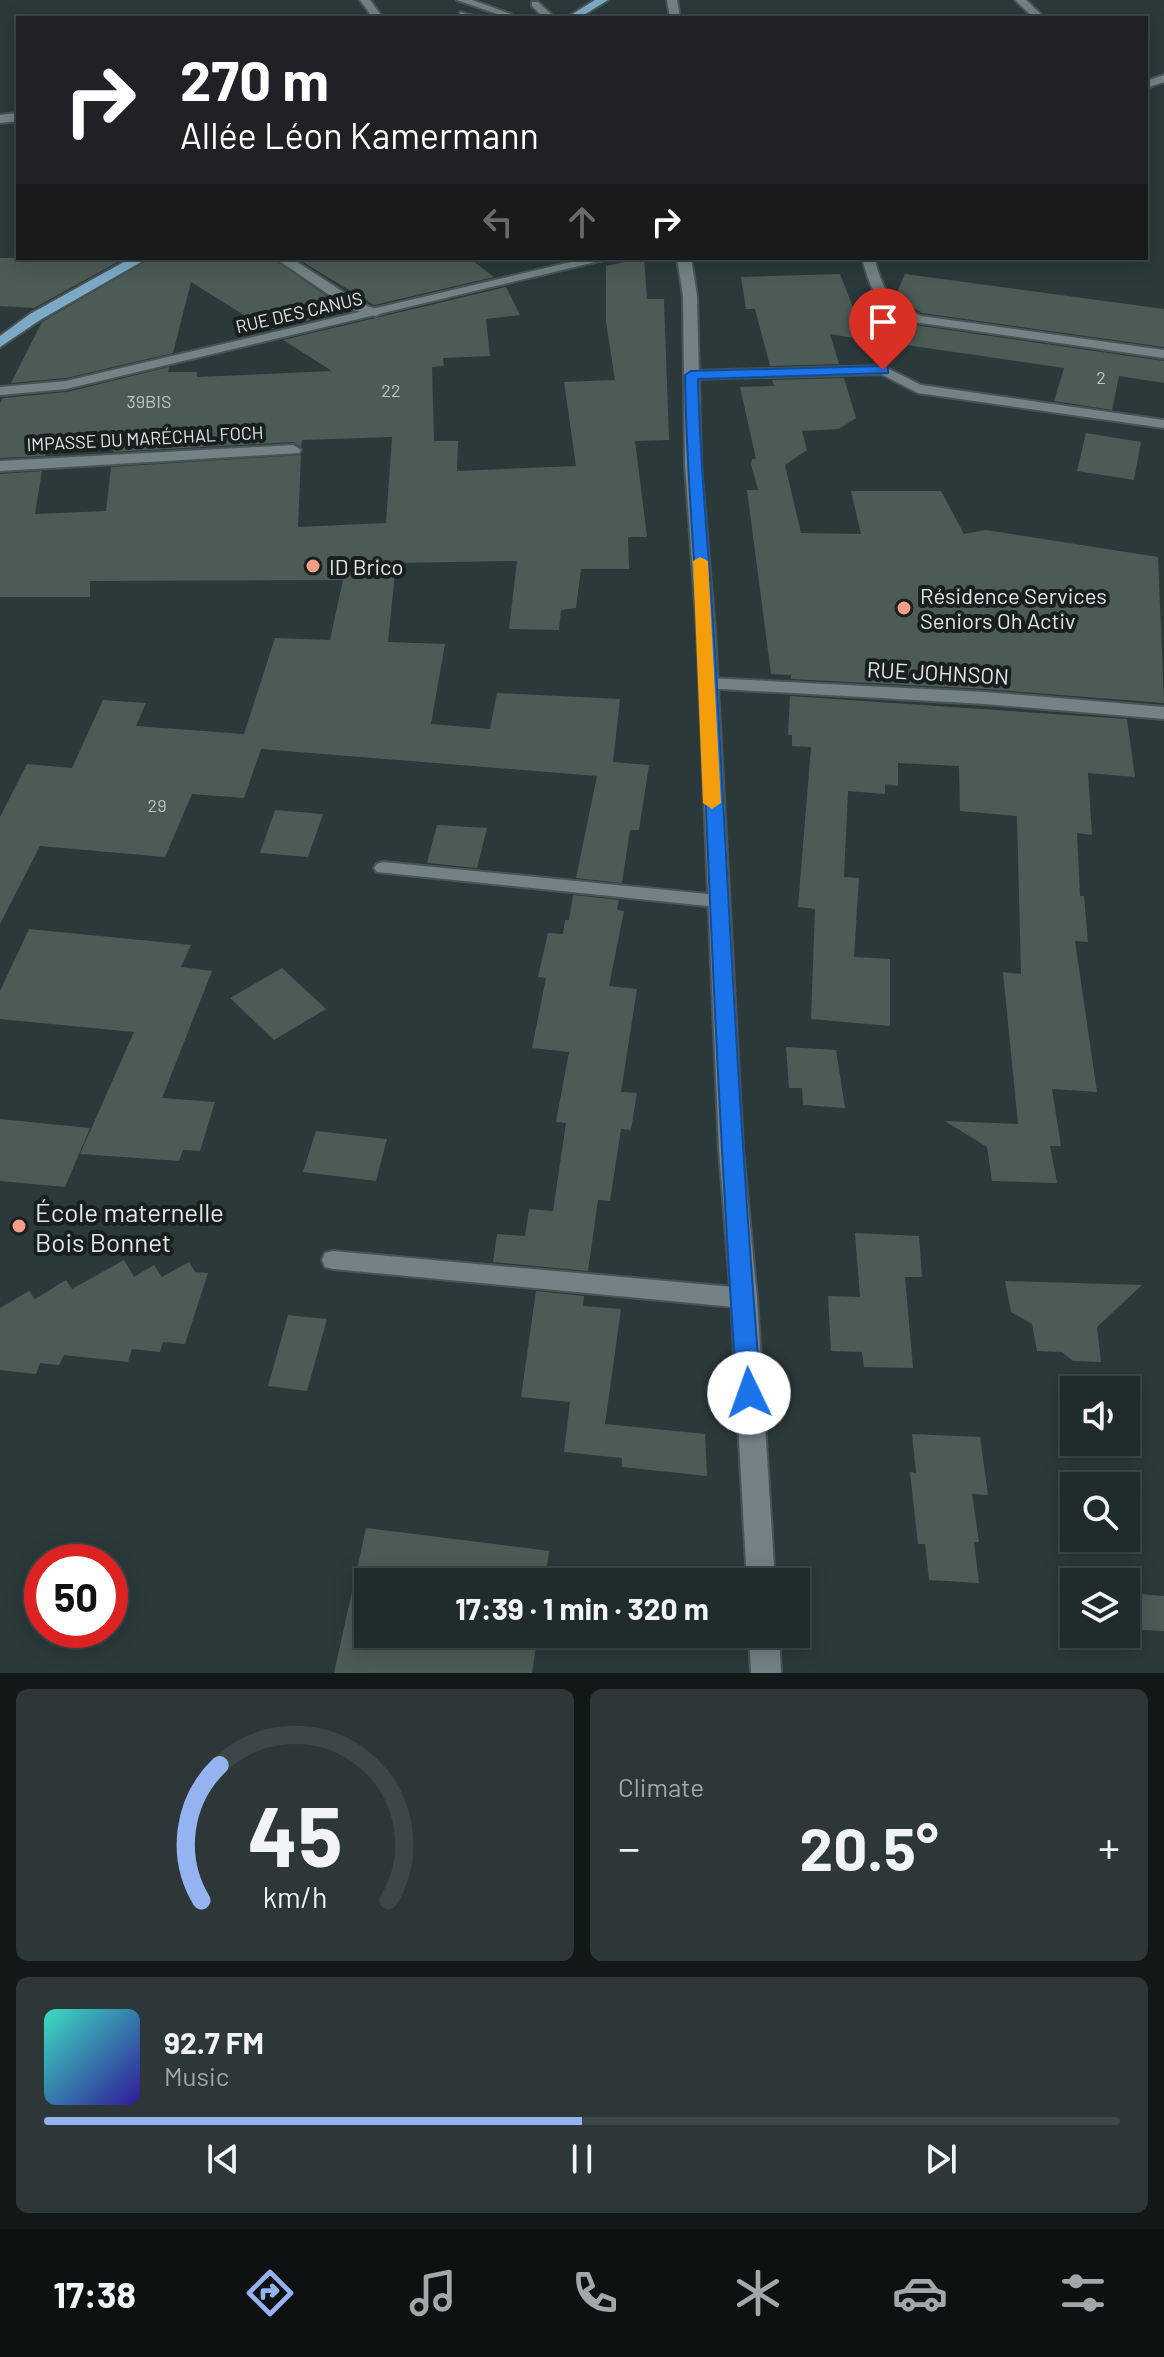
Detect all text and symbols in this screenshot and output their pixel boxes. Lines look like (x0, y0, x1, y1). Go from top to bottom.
text: 270 m (180, 45, 329, 112)
icon: right (48, 48, 152, 152)
text: Allée Léon Kamermann (180, 113, 539, 156)
icon: left (476, 200, 520, 244)
icon: ahead (560, 200, 604, 244)
icon: right (644, 200, 688, 244)
street label: RUE DES CANUS (233, 287, 365, 337)
pin (849, 288, 917, 370)
icon: arrive (861, 300, 905, 344)
house number: 2 (1096, 366, 1106, 388)
house number: 22 (381, 379, 401, 401)
house number: 39BIS (126, 390, 172, 412)
street label: IMPASSE DU MARÉCHAL FOCH (26, 421, 264, 455)
place label: ID Brico (329, 553, 403, 579)
marker: ID Brico (304, 557, 322, 575)
place label: Résidence Services Seniors Oh Activ (920, 582, 1107, 633)
marker: Résidence Services Seniors Oh Activ (895, 599, 913, 617)
street label: RUE JOHNSON (866, 655, 1010, 689)
house number: 29 (147, 794, 167, 816)
place label: École maternelle Bois Bonnet (35, 1196, 224, 1257)
marker: École maternelle Bois Bonnet (10, 1217, 28, 1235)
position arrow (707, 1351, 791, 1435)
map controls (1060, 1376, 1140, 1648)
button: sound (1060, 1376, 1140, 1456)
button: search (1060, 1472, 1140, 1552)
speed limit sign: 50 (24, 1544, 128, 1648)
button: layers (1060, 1568, 1140, 1648)
text: 17:39 · 1 min · 320 m (455, 1590, 709, 1626)
text: Climate (618, 1771, 704, 1802)
text: 45 (247, 1784, 343, 1884)
text: 20.5° (800, 1811, 938, 1883)
text: − (618, 1820, 640, 1873)
text: + (1098, 1820, 1120, 1873)
text: km/h (263, 1879, 327, 1914)
text: 92.7 FM (164, 2024, 264, 2060)
text: Music (164, 2060, 229, 2091)
icon: previous (201, 2137, 245, 2181)
icon: pause (560, 2137, 604, 2181)
icon: next (919, 2137, 963, 2181)
icon: directions (242, 2265, 298, 2321)
icon: music (405, 2265, 461, 2321)
icon: phone (567, 2265, 623, 2321)
icon: climate (730, 2265, 786, 2321)
icon: car (892, 2265, 948, 2321)
icon: filters (1055, 2265, 1111, 2321)
text: 17:38 (53, 2272, 136, 2315)

